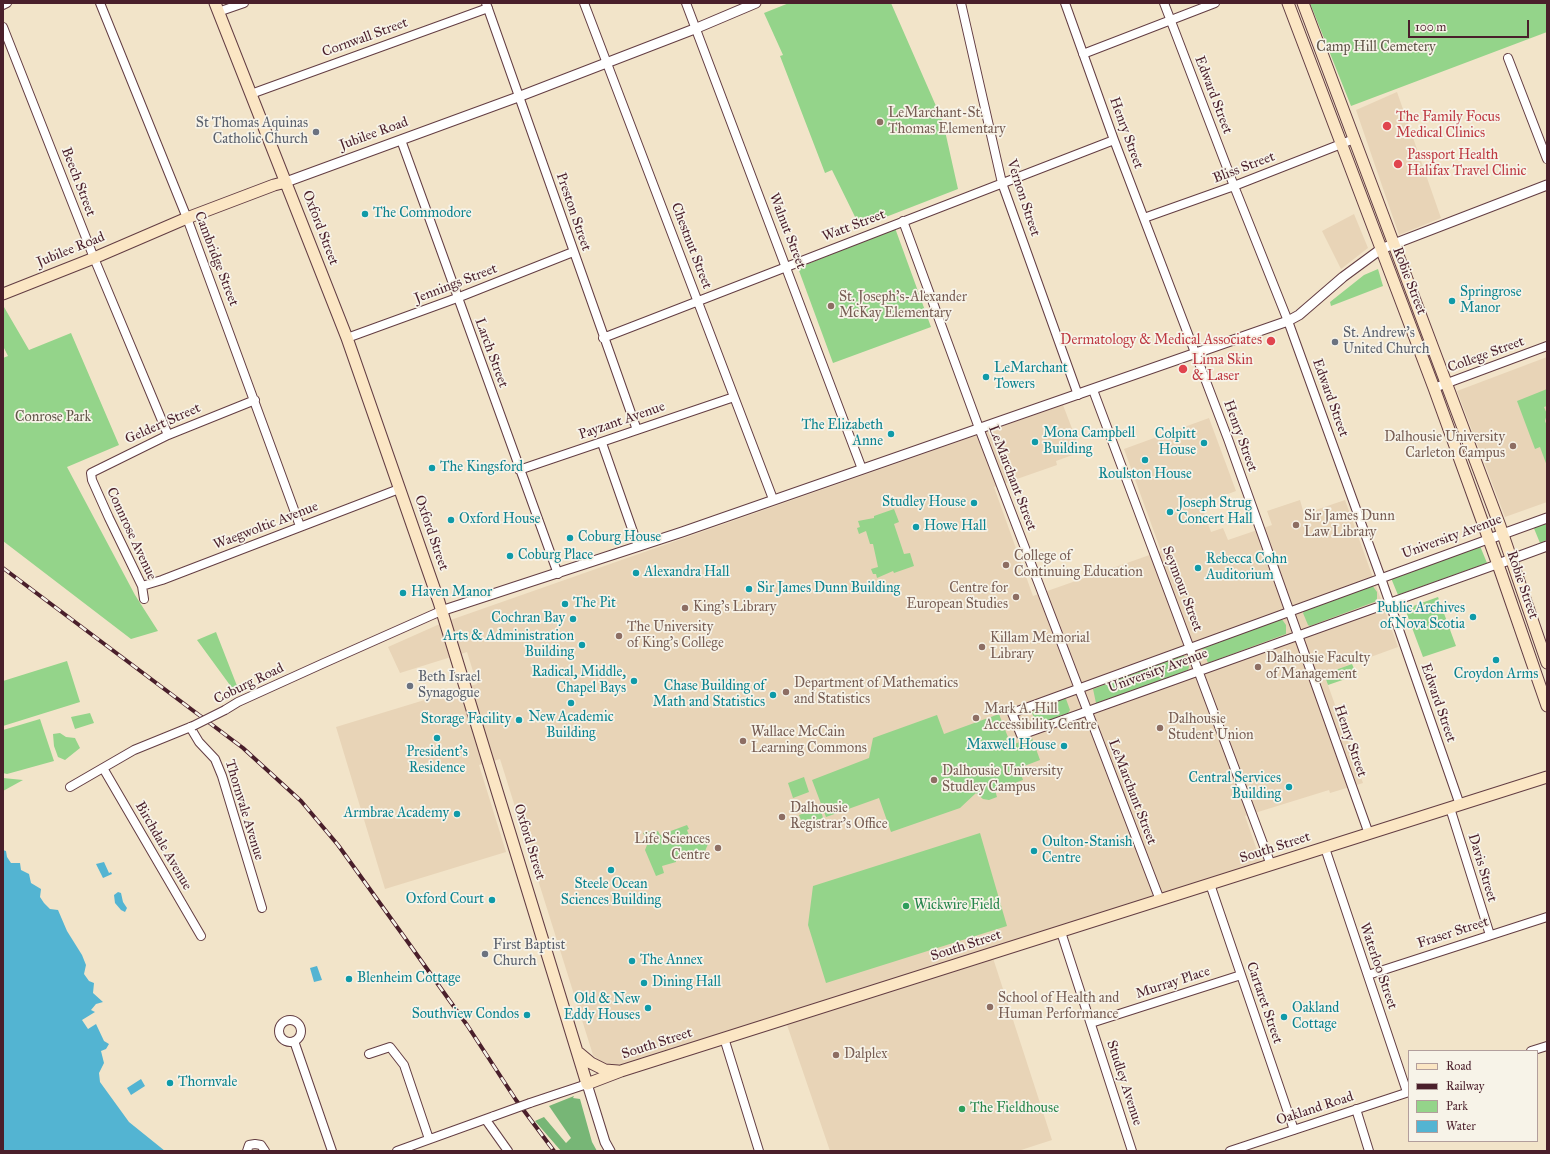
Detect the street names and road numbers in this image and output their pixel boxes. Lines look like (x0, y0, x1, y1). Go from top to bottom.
street label: Cornwall Street (320, 15, 410, 61)
street label: Edward Street (1190, 54, 1236, 136)
street label: Henry Street (1105, 95, 1147, 171)
street label: Jubilee Road (337, 114, 411, 154)
street label: Beech Street (57, 145, 99, 219)
street label: Bliss Street (1211, 149, 1277, 187)
street label: Vernon Street (1003, 157, 1043, 239)
street label: Preston Street (552, 171, 594, 253)
street label: Oxford Street (298, 188, 342, 268)
street label: Walnut Street (765, 191, 809, 271)
street label: Chestnut Street (667, 201, 715, 291)
street label: Watt Street (820, 206, 888, 246)
street label: Cambridge Street (190, 209, 242, 309)
street label: Jubilee Road (35, 229, 107, 271)
street label: Robie Street (1388, 245, 1430, 317)
street label: Jennings Street (412, 261, 500, 307)
street label: Larch Street (471, 316, 511, 390)
street label: College Street (1445, 333, 1527, 377)
street label: Edward Street (1308, 357, 1352, 439)
street label: Payzant Avenue (577, 398, 667, 444)
street label: Henry Street (1219, 398, 1261, 474)
street label: Geldert Street (123, 400, 203, 448)
street label: LeMarchant Street (984, 423, 1040, 533)
street label: Connrose Avenue (102, 485, 160, 583)
street label: Oxford Street (410, 493, 452, 573)
street label: Waegwoltic Avenue (211, 498, 321, 554)
street label: University Avenue (1400, 511, 1504, 563)
street label: Seymour Street (1158, 544, 1206, 634)
street label: Robie Street (1502, 549, 1542, 621)
street label: University Avenue (1106, 645, 1210, 697)
street label: Coburg Road (211, 660, 287, 708)
street label: Edward Street (1417, 661, 1459, 745)
street label: Henry Street (1330, 703, 1370, 779)
street label: LeMarchant Street (1104, 737, 1160, 847)
street label: Thornvale Avenue (221, 758, 267, 862)
street label: Birchdale Avenue (131, 799, 195, 893)
street label: Oxford Street (509, 802, 549, 882)
street label: South Street (1238, 829, 1312, 867)
street label: Davis Street (1464, 832, 1500, 904)
street label: Fraser Street (1415, 914, 1491, 952)
street label: Waterloo Street (1355, 921, 1401, 1011)
street label: South Street (929, 927, 1003, 965)
street label: Cartaret Street (1242, 960, 1286, 1046)
street label: Murray Place (1134, 963, 1212, 1003)
street label: South Street (620, 1025, 694, 1063)
street label: Studley Avenue (1102, 1038, 1146, 1128)
street label: Oakland Road (1274, 1089, 1356, 1129)

